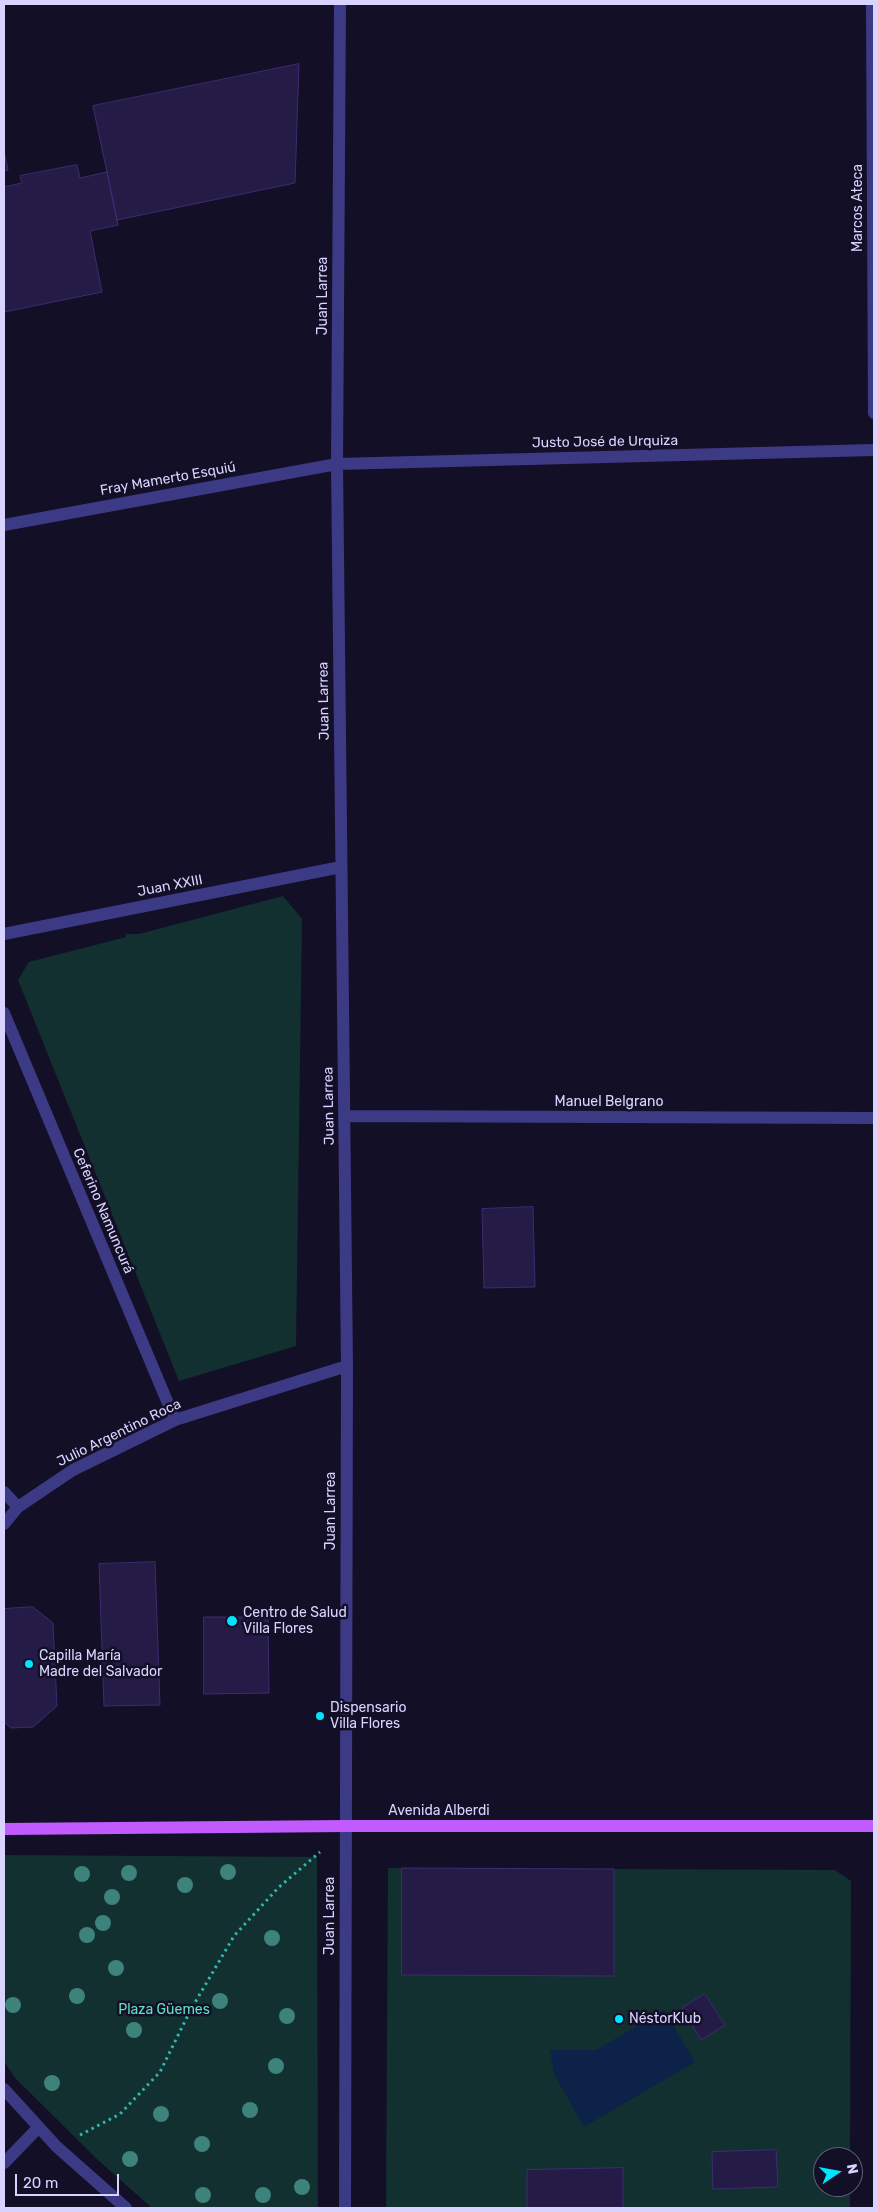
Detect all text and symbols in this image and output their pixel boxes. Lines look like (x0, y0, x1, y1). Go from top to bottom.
street label: Marcos Ateca (850, 164, 866, 252)
street label: Juan Larrea (315, 257, 331, 335)
street label: Justo José de Urquiza (532, 432, 678, 452)
street label: Fray Mamerto Esquiú (99, 459, 237, 499)
street label: Juan Larrea (315, 662, 333, 740)
street label: Juan XXIII (136, 871, 204, 901)
street label: Juan Larrea (320, 1067, 338, 1145)
street label: Manuel Belgrano (555, 1094, 663, 1110)
street label: Ceferino Namuncurá (69, 1146, 137, 1276)
street label: Julio Argentino Roca (54, 1396, 184, 1470)
street label: Juan Larrea (323, 1472, 339, 1550)
place label: Centro de Salud Villa Flores (243, 1605, 347, 1638)
marker: Centro de Salud Villa Flores (225, 1614, 239, 1628)
place label: Capilla María Madre del Salvador (39, 1648, 162, 1680)
marker: Capilla María Madre del Salvador (23, 1658, 35, 1670)
place label: Dispensario Villa Flores (330, 1700, 406, 1732)
marker: Dispensario Villa Flores (314, 1710, 326, 1722)
street label: Avenida Alberdi (388, 1803, 490, 1819)
street label: Juan Larrea (322, 1877, 338, 1955)
park label: Plaza Güemes (118, 2002, 210, 2018)
place label: NéstorKlub (629, 2011, 701, 2027)
marker: NéstorKlub (613, 2013, 625, 2025)
north arrow (813, 2147, 863, 2197)
text: N (843, 2162, 862, 2176)
scale bar (18, 2164, 121, 2196)
text: 20 m (23, 2174, 58, 2192)

